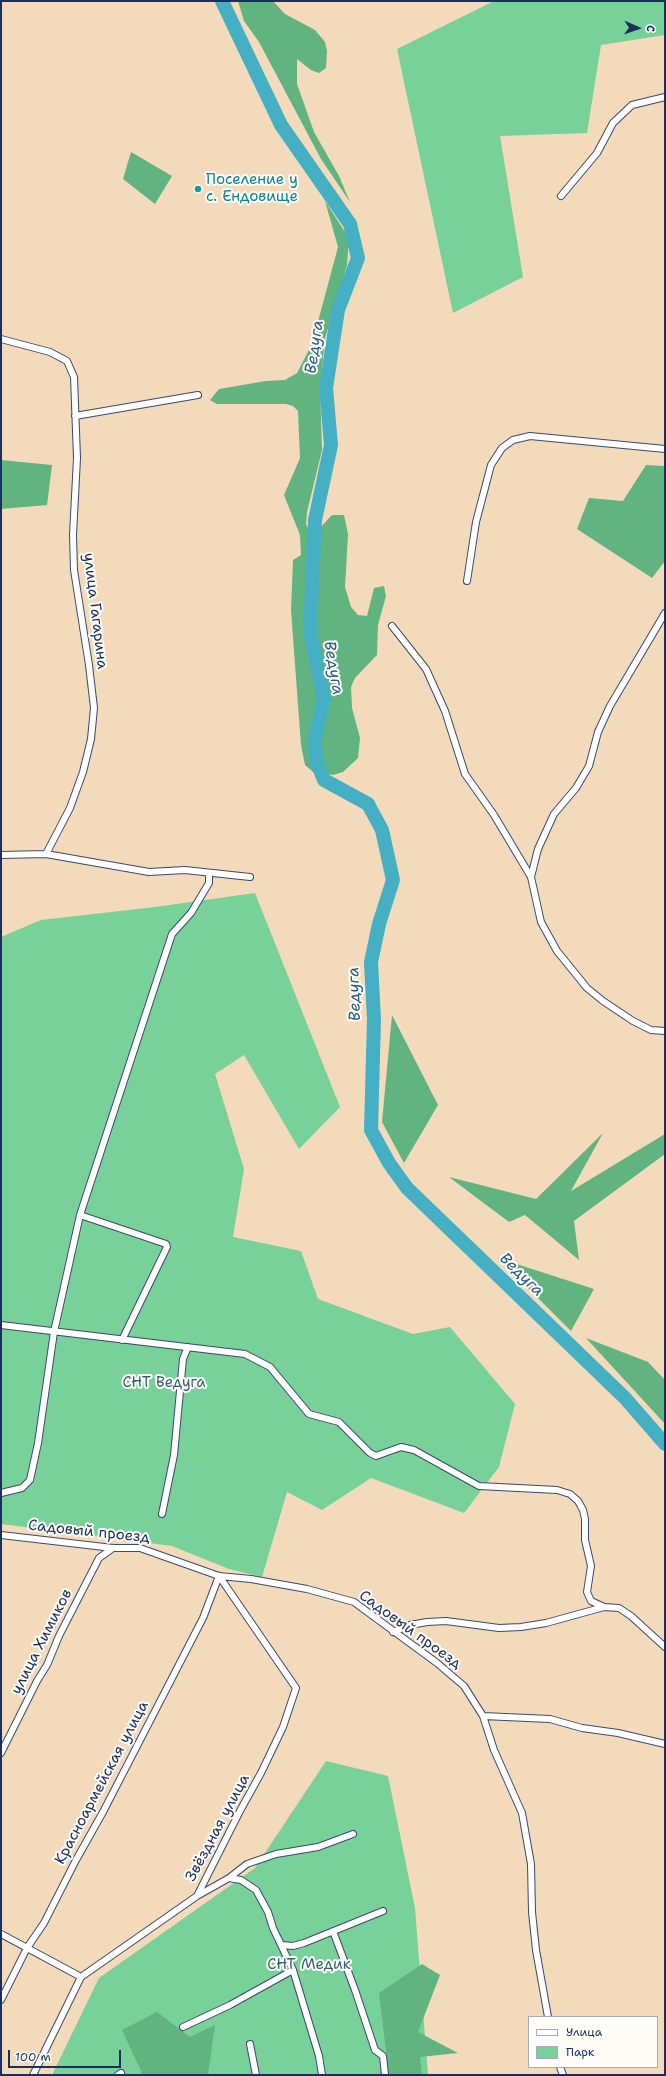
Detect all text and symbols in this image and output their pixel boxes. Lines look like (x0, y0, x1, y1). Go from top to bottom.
north arrow (618, 8, 658, 48)
text: С (643, 25, 658, 32)
place label: Поселение у с. Ендовище (206, 171, 298, 206)
marker: Поселение у с. Ендовище (193, 184, 203, 194)
water label: Ведуга (302, 319, 328, 375)
street label: улица Гагарина (79, 552, 111, 670)
water label: Ведуга (319, 640, 347, 696)
water label: Ведуга (344, 967, 366, 1021)
water label: Ведуга (495, 1249, 547, 1301)
park label: СНТ Ведуга (122, 1374, 206, 1392)
street label: Садовый проезд (27, 1517, 151, 1547)
street label: улица Химиков (8, 1586, 76, 1698)
street label: Садовый проезд (355, 1587, 465, 1673)
street label: Красноармейская улица (51, 1698, 153, 1868)
street label: Звёздная улица (182, 1771, 254, 1885)
park label: СНТ Медик (267, 1956, 351, 1974)
legend (528, 2016, 658, 2068)
text: Улица (566, 2024, 602, 2040)
scale bar (10, 2042, 123, 2068)
text: Парк (566, 2044, 594, 2060)
text: 100 m (15, 2049, 51, 2065)

